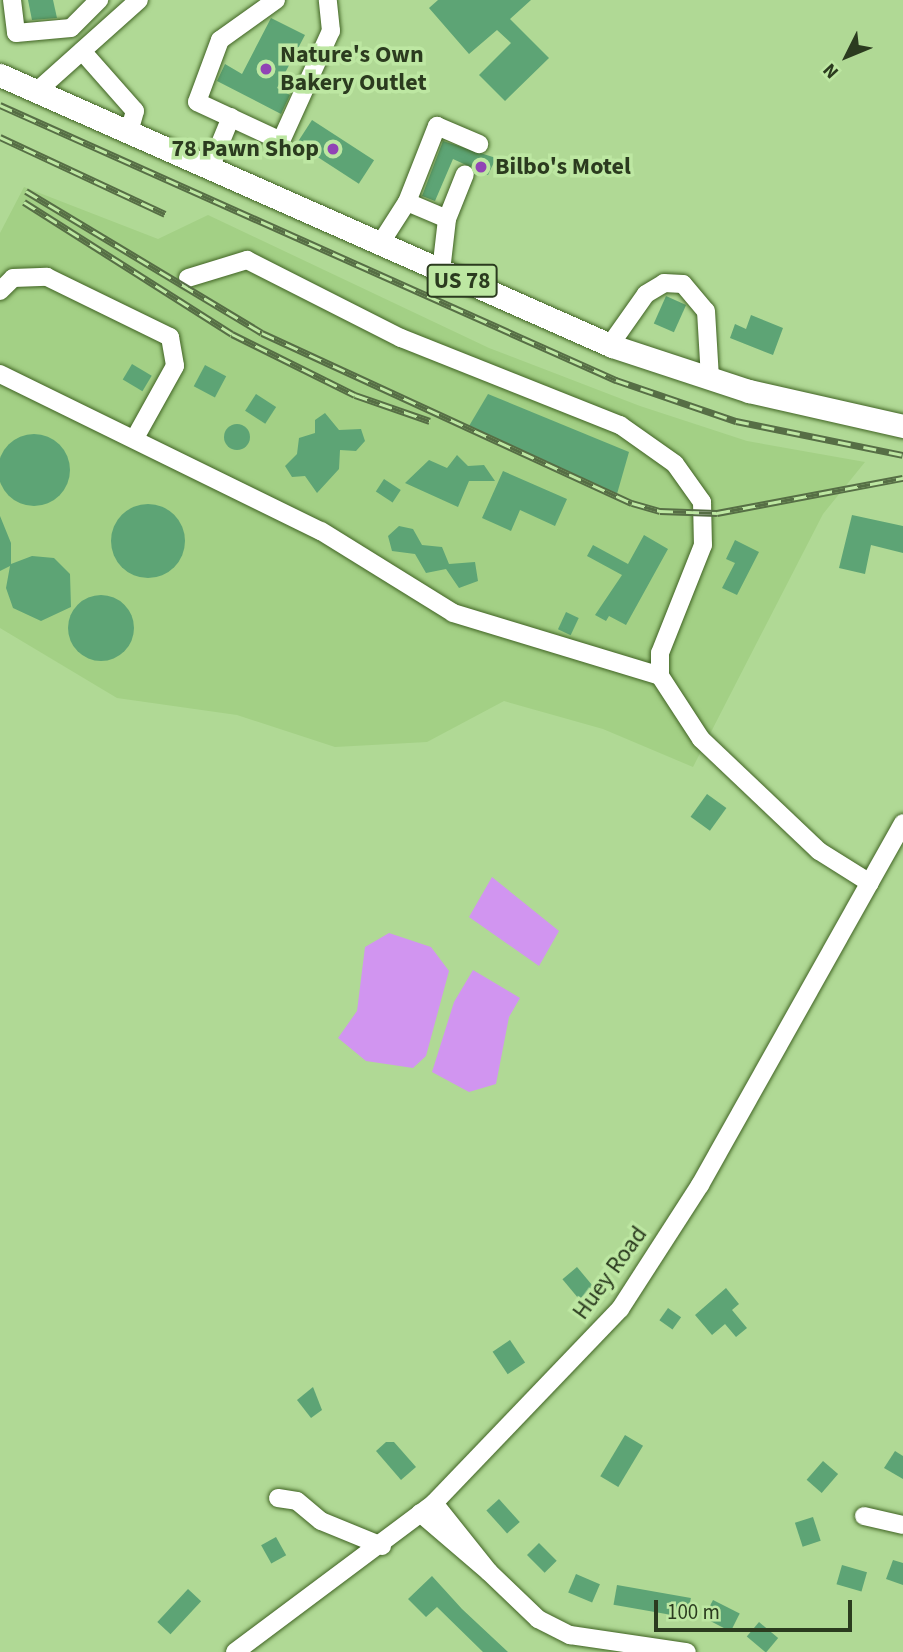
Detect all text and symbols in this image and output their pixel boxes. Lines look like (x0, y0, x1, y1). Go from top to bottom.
north arrow (812, 21, 882, 91)
place label: Nature's Own Bakery Outlet (280, 41, 427, 97)
text: N (817, 57, 845, 84)
marker: Nature's Own Bakery Outlet (258, 61, 274, 77)
place label: 78 Pawn Shop (171, 135, 319, 163)
marker: 78 Pawn Shop (325, 141, 341, 157)
place label: Bilbo's Motel (495, 153, 631, 181)
marker: Bilbo's Motel (473, 159, 489, 175)
road number: US 78 (425, 262, 499, 300)
street label: Huey Road (567, 1221, 653, 1325)
scale bar (658, 1586, 856, 1630)
text: 100 m (667, 1597, 720, 1627)

